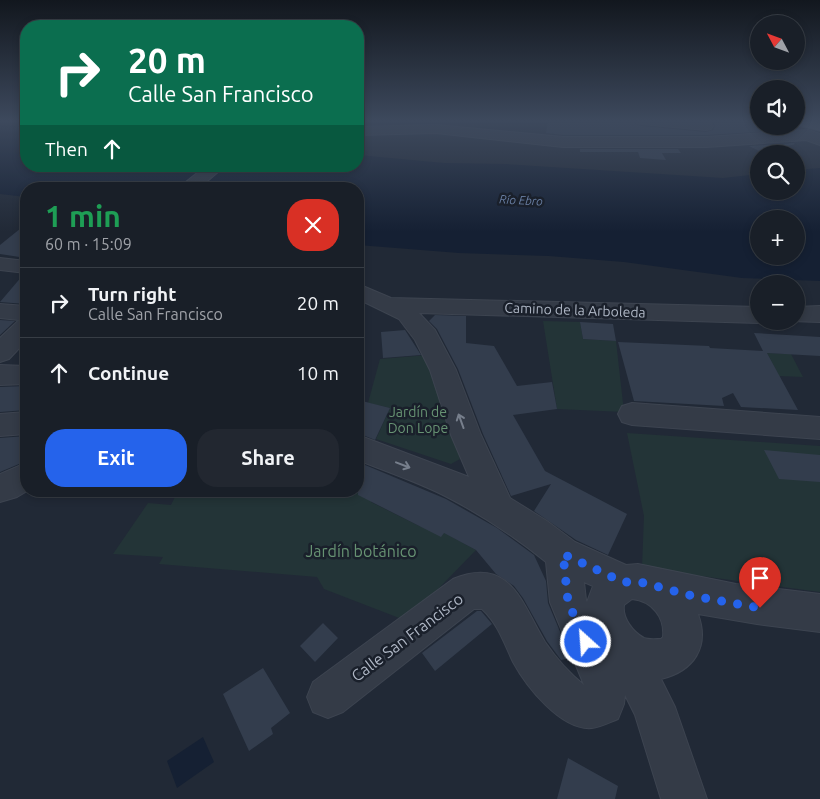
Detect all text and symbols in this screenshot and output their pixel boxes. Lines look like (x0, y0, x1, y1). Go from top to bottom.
north arrow (750, 15, 805, 70)
map controls (750, 15, 805, 330)
icon: right (45, 40, 110, 105)
text: 20 m (128, 40, 206, 80)
button: sound (750, 80, 805, 135)
text: Calle San Francisco (128, 81, 314, 106)
icon: ahead (98, 135, 126, 163)
text: Then (45, 138, 88, 160)
button: search (750, 145, 805, 200)
water label: Río Ebro (499, 192, 544, 208)
text: 1 min (45, 199, 121, 233)
button: close (287, 199, 339, 251)
button: + (750, 210, 805, 265)
text: 60 m · 15:09 (45, 235, 132, 253)
button: − (750, 275, 805, 330)
text: Turn right (88, 283, 176, 305)
icon: right (45, 289, 73, 317)
text: 20 m (297, 292, 339, 314)
street label: Camino de la Arboleda (504, 300, 646, 320)
text: Calle San Francisco (88, 305, 223, 323)
icon: ahead (45, 359, 73, 387)
text: Continue (88, 362, 169, 384)
text: 10 m (297, 362, 339, 384)
park label: Jardín de Don Lope (388, 404, 448, 436)
one-way arrow (456, 413, 465, 429)
button: Exit (45, 429, 187, 487)
button: Share (197, 429, 339, 487)
one-way arrow (395, 461, 410, 470)
park label: Jardín botánico (305, 542, 417, 560)
pin (739, 557, 781, 608)
icon: arrive (746, 564, 774, 592)
street label: Calle San Francisco (348, 589, 466, 685)
position arrow (559, 615, 611, 667)

